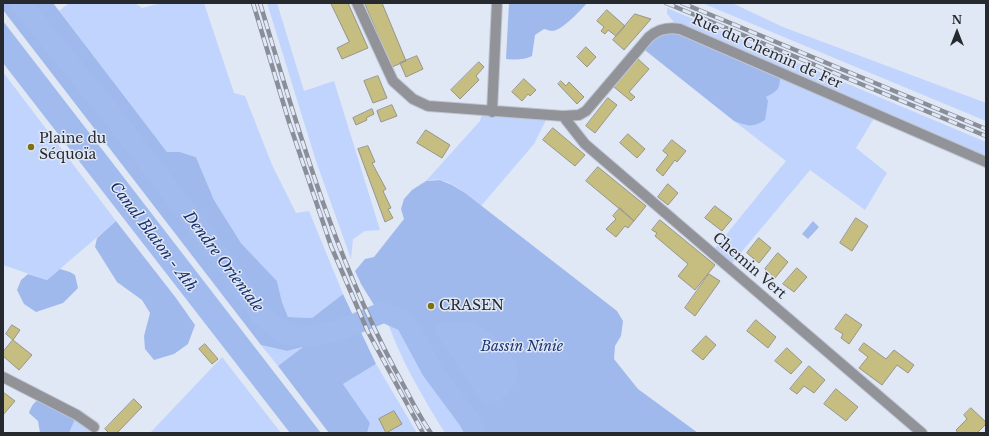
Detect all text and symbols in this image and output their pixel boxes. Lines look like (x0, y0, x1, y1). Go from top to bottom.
street label: Rue du Chemin de Fer (689, 11, 845, 93)
north arrow (937, 12, 977, 52)
text: N (952, 13, 962, 27)
place label: Plaine du Séquoïa (39, 131, 106, 164)
marker: Plaine du Séquoïa (26, 142, 36, 152)
water label: Canal Blaton - Ath (106, 178, 200, 296)
water label: Dendre Orientale (179, 208, 267, 316)
street label: Chemin Vert (709, 229, 789, 303)
place label: CRASEN (439, 298, 504, 314)
marker: CRASEN (426, 301, 436, 311)
park label: Bassin Ninie (481, 339, 563, 355)

